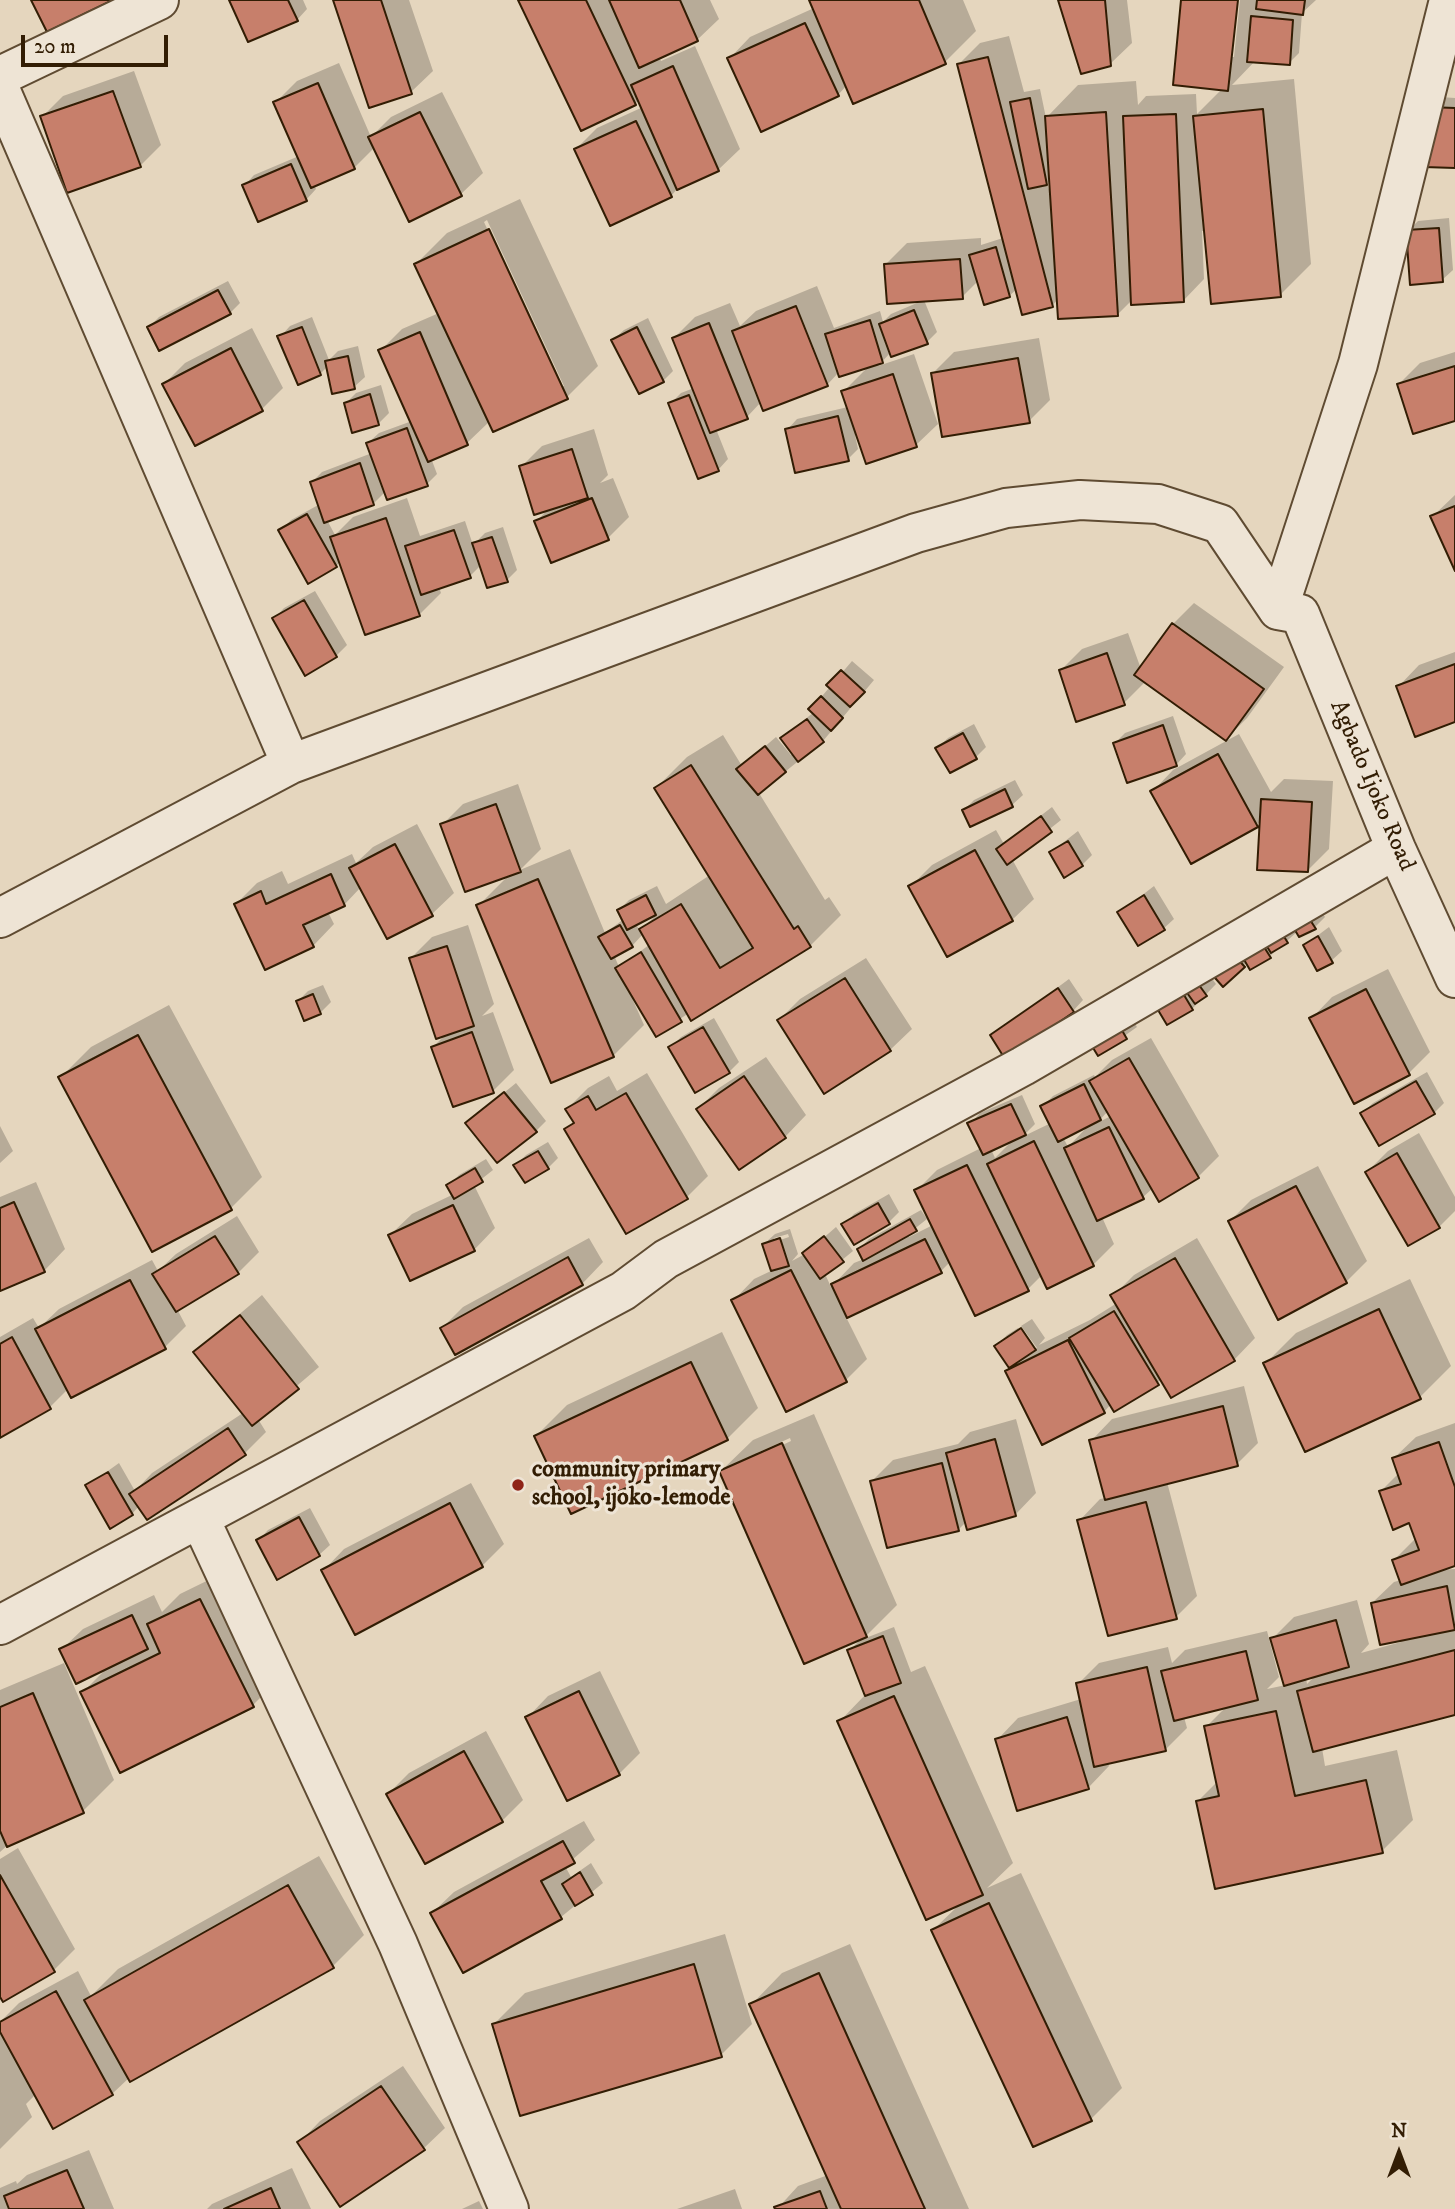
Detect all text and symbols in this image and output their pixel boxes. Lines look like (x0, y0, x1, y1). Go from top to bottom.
scale bar (24, 21, 172, 65)
text: 20 m (34, 34, 76, 60)
street label: Agbado Ijoko Road (1322, 696, 1420, 876)
place label: community primary school, ijoko-lemode (532, 1457, 730, 1513)
marker: community primary school, ijoko-lemode (510, 1477, 526, 1493)
north arrow (1364, 2118, 1434, 2188)
text: N (1391, 2120, 1407, 2143)

